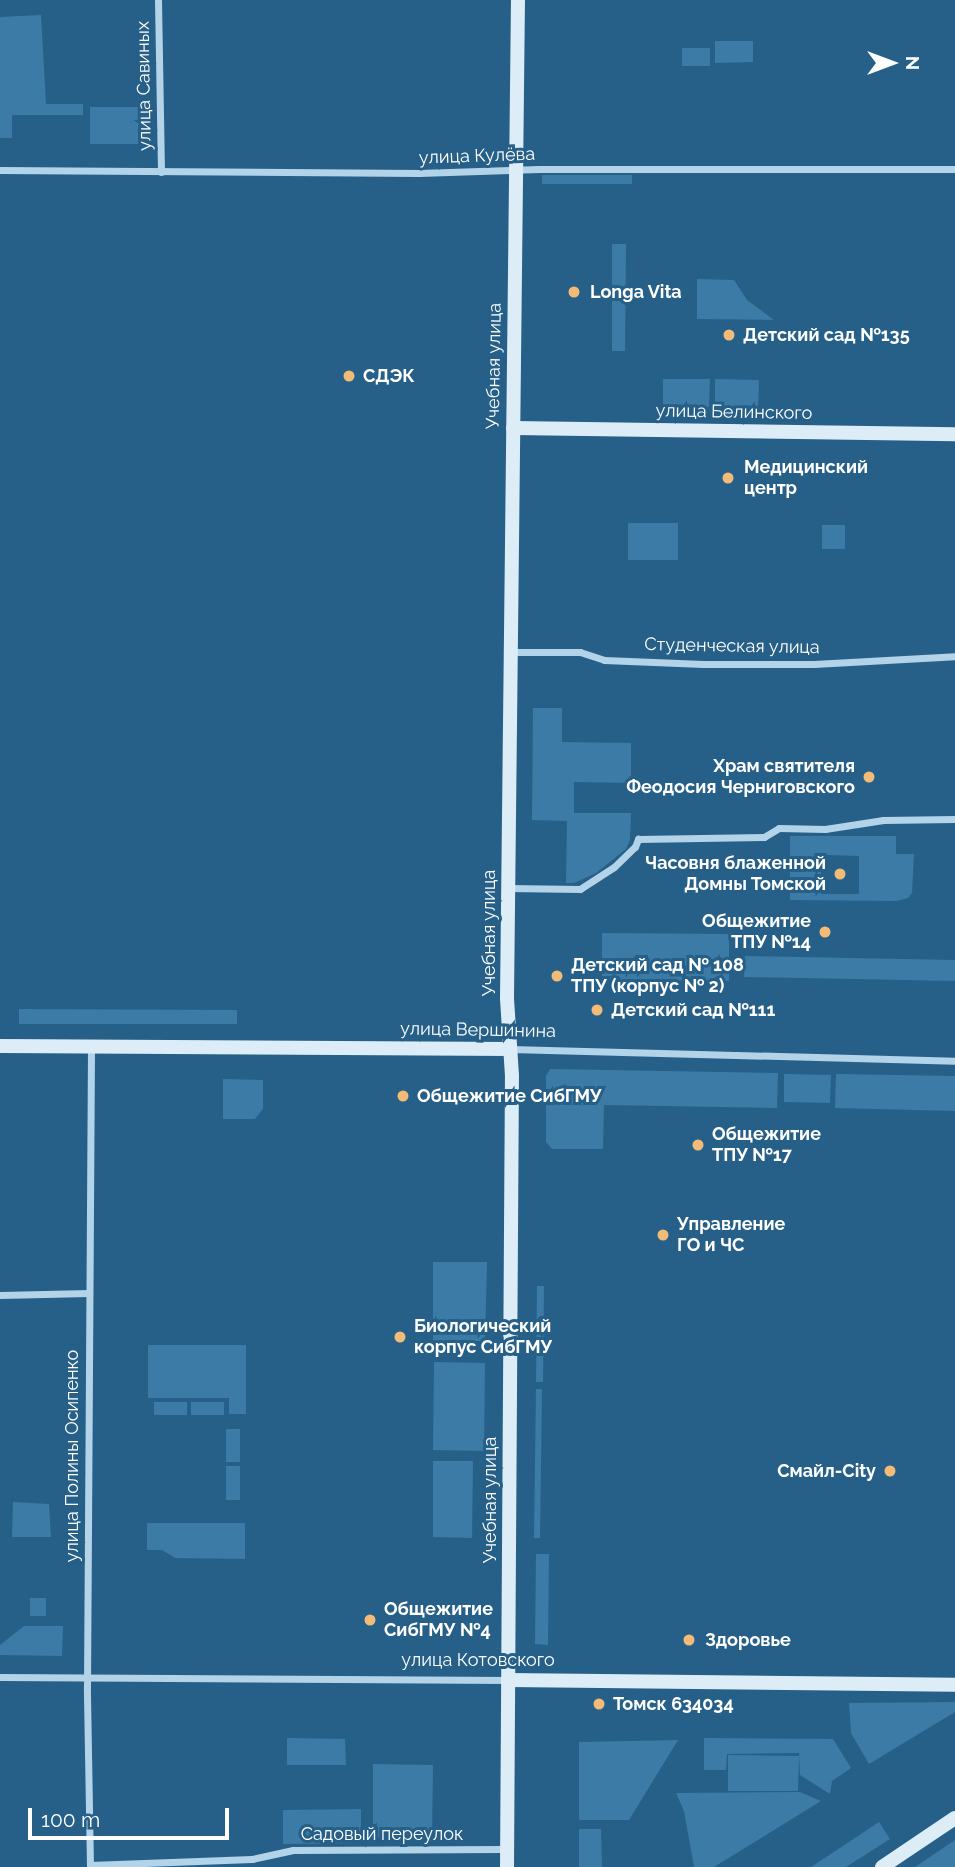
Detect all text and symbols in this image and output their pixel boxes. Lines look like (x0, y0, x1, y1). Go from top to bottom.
street label: улица Савиных (132, 21, 156, 151)
north arrow (857, 28, 927, 98)
text: N (902, 56, 924, 70)
street label: улица Кулёва (419, 143, 535, 169)
place label: Longa Vita (590, 281, 682, 303)
marker: Longa Vita (564, 282, 584, 302)
street label: Учебная улица (482, 302, 506, 430)
place label: Детский сад №135 (743, 324, 910, 346)
marker: Детский сад №135 (721, 327, 737, 343)
place label: СДЭК (363, 365, 415, 387)
marker: СДЭК (341, 368, 357, 384)
street label: улица Белинского (655, 400, 813, 424)
place label: Медицинский центр (744, 457, 868, 500)
marker: Медицинский центр (718, 468, 738, 488)
street label: Студенческая улица (644, 634, 820, 658)
place label: Храм святителя Феодосия Черниговского (626, 756, 855, 798)
marker: Храм святителя Феодосия Черниговского (861, 769, 877, 785)
place label: Часовня блаженной Домны Томской (645, 853, 826, 896)
marker: Часовня блаженной Домны Томской (832, 866, 848, 882)
street label: Учебная улица (478, 869, 500, 997)
place label: Общежитие ТПУ №14 (702, 911, 811, 954)
marker: Общежитие ТПУ №14 (817, 924, 833, 940)
place label: Детский сад № 108 ТПУ (корпус № 2) (571, 955, 744, 998)
marker: Детский сад № 108 ТПУ (корпус № 2) (549, 968, 565, 984)
place label: Детский сад №111 (611, 999, 775, 1021)
marker: Детский сад №111 (589, 1002, 605, 1018)
street label: улица Вершинина (400, 1018, 556, 1042)
place label: Общежитие СибГМУ (417, 1085, 602, 1107)
marker: Общежитие СибГМУ (395, 1088, 411, 1104)
place label: Общежитие ТПУ №17 (712, 1124, 821, 1166)
marker: Общежитие ТПУ №17 (690, 1137, 706, 1153)
place label: Управление ГО и ЧС (677, 1214, 785, 1256)
marker: Управление ГО и ЧС (655, 1227, 671, 1243)
place label: Биологический корпус СибГМУ (414, 1316, 552, 1358)
marker: Биологический корпус СибГМУ (392, 1329, 408, 1345)
street label: улица Полины Осипенко (61, 1350, 83, 1562)
street label: Учебная улица (479, 1436, 501, 1564)
place label: Смайл-City (777, 1460, 876, 1482)
marker: Смайл-City (882, 1463, 898, 1479)
place label: Общежитие СибГМУ №4 (384, 1599, 493, 1642)
marker: Общежитие СибГМУ №4 (362, 1612, 378, 1628)
place label: Здоровье (705, 1629, 791, 1651)
marker: Здоровье (679, 1630, 699, 1650)
street label: улица Котовского (401, 1649, 555, 1671)
place label: Томск 634034 (613, 1693, 734, 1715)
marker: Томск 634034 (591, 1696, 607, 1712)
scale bar (32, 1794, 233, 1838)
text: 100 m (41, 1807, 100, 1832)
street label: Садовый переулок (301, 1823, 463, 1845)

